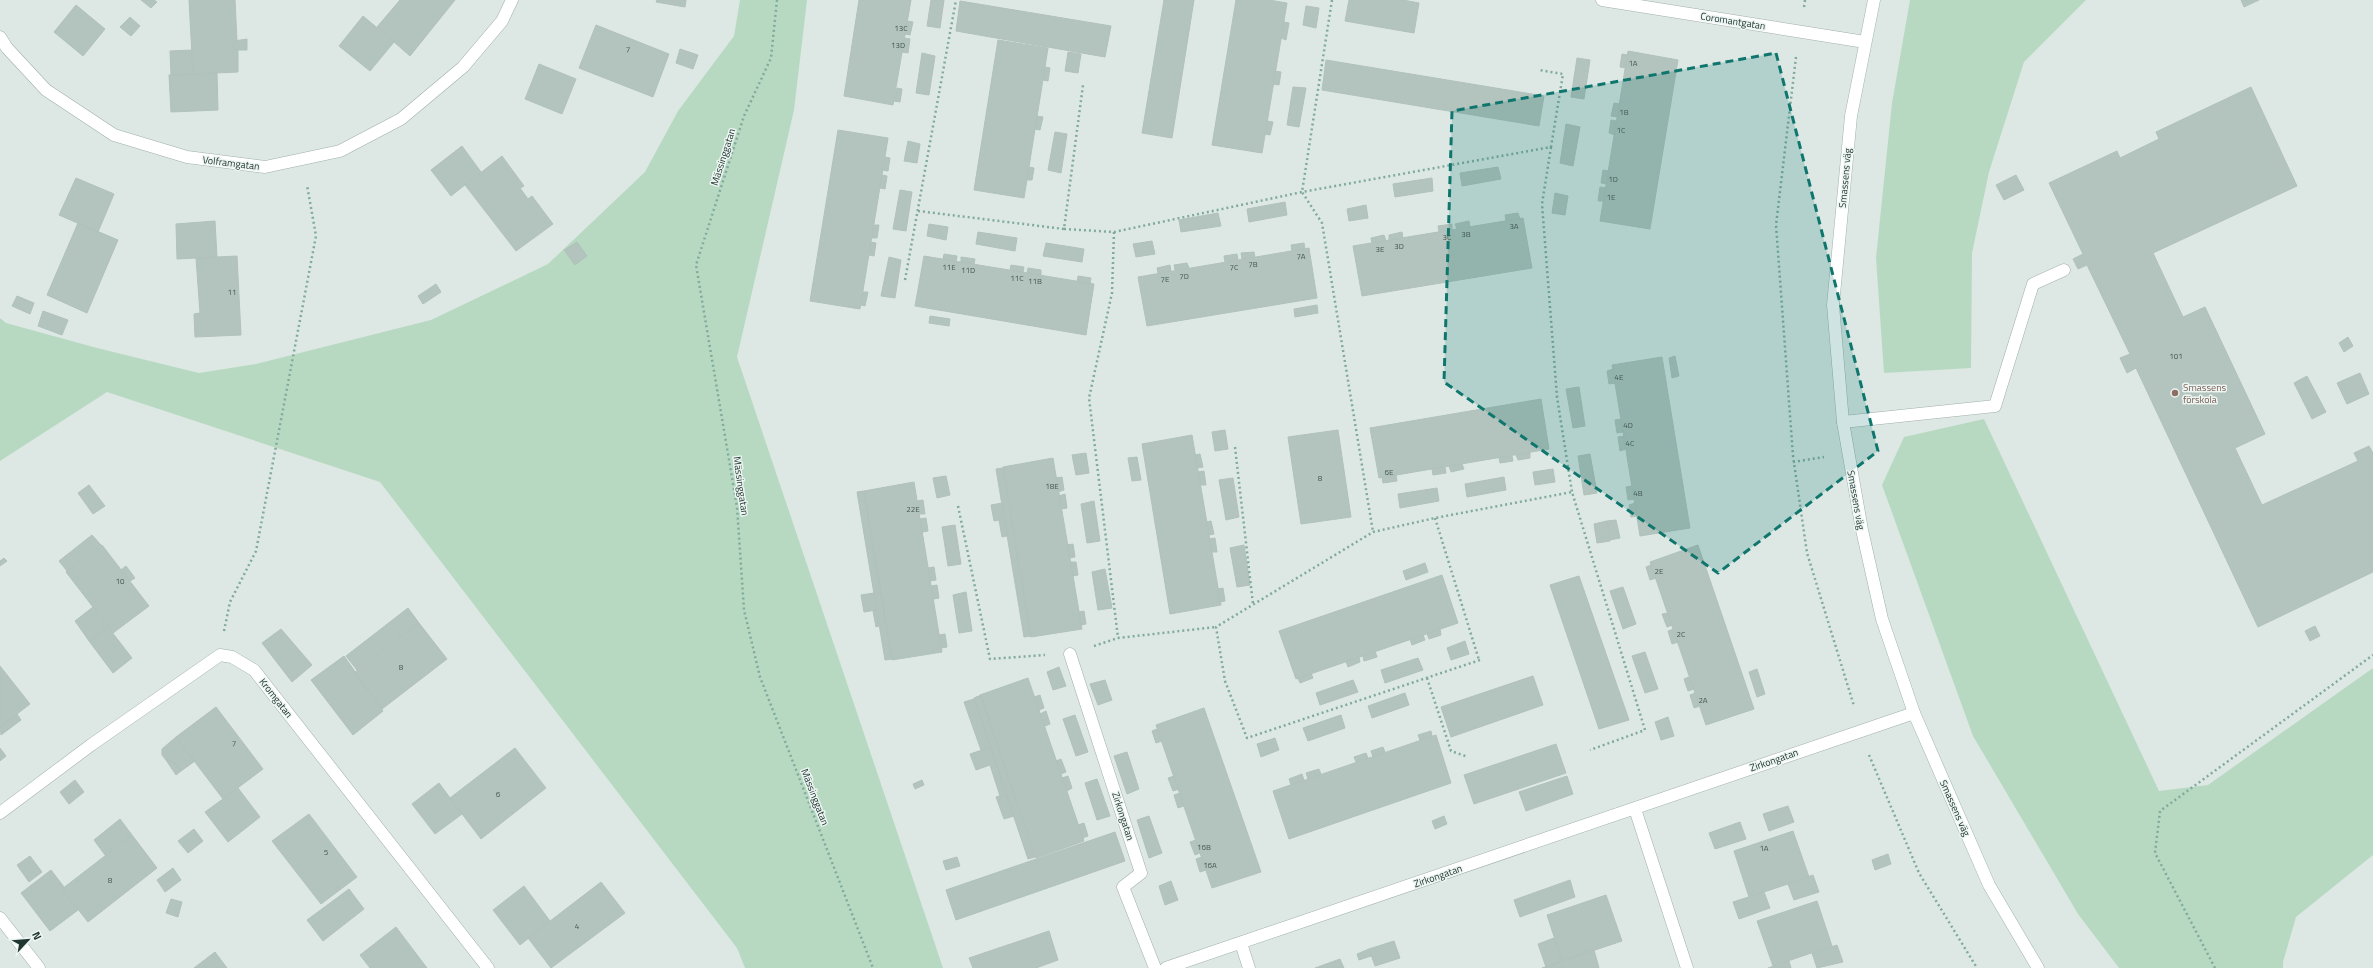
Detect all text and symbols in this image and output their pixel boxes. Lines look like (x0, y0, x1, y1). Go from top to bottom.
street label: Coromantgatan (1699, 8, 1767, 34)
house number: 13C (894, 22, 908, 34)
house number: 13D (891, 39, 905, 51)
house number: 7 (626, 43, 630, 55)
house number: 1A (1628, 57, 1638, 69)
house number: 1B (1619, 106, 1629, 118)
house number: 1C (1617, 124, 1626, 136)
street label: Mässinggatan (707, 126, 739, 188)
street label: Smassens väg (1835, 147, 1855, 209)
street label: Volframgatan (202, 152, 260, 174)
house number: 1D (1608, 173, 1618, 185)
house number: 1E (1607, 191, 1616, 203)
house number: 3A (1509, 220, 1519, 232)
house number: 3B (1461, 228, 1471, 240)
house number: 3C (1443, 231, 1452, 243)
house number: 3D (1394, 240, 1404, 252)
house number: 3E (1376, 243, 1385, 255)
house number: 7A (1296, 250, 1306, 262)
house number: 7B (1248, 258, 1258, 270)
house number: 11E (942, 261, 956, 273)
house number: 7C (1230, 261, 1239, 273)
house number: 11D (961, 264, 975, 276)
house number: 7D (1179, 270, 1189, 282)
house number: 11C (1010, 272, 1024, 284)
house number: 7E (1161, 273, 1170, 285)
house number: 11B (1028, 275, 1042, 287)
house number: 11 (228, 286, 236, 298)
house number: 101 (2169, 350, 2183, 362)
house number: 4E (1615, 371, 1624, 383)
place label: Smassens förskola (2183, 380, 2227, 407)
marker: Smassens förskola (2170, 388, 2180, 398)
house number: 4D (1623, 419, 1633, 431)
house number: 4C (1626, 437, 1635, 449)
street label: Mässinggatan (729, 456, 753, 516)
house number: 6E (1385, 466, 1394, 478)
street label: Smassens väg (1843, 469, 1869, 531)
house number: 8 (1318, 472, 1323, 484)
house number: 18E (1045, 480, 1059, 492)
house number: 4B (1633, 487, 1643, 499)
house number: 22E (906, 503, 920, 515)
house number: 2E (1655, 565, 1664, 577)
house number: 10 (116, 575, 125, 587)
house number: 2C (1677, 628, 1686, 640)
house number: 8 (399, 661, 404, 673)
street label: Kromgatan (256, 675, 296, 721)
house number: 2A (1698, 694, 1708, 706)
house number: 7 (232, 737, 236, 749)
street label: Zirkongatan (1748, 745, 1800, 775)
street label: Mässinggatan (797, 767, 833, 827)
street label: Smassens väg (1936, 777, 1974, 839)
house number: 6 (496, 788, 501, 800)
street label: Zirkongatan (1108, 790, 1138, 842)
house number: 16B (1197, 841, 1211, 853)
house number: 1A (1759, 842, 1769, 854)
house number: 5 (324, 846, 329, 858)
house number: 16A (1203, 859, 1217, 871)
street label: Zirkongatan (1412, 861, 1464, 891)
house number: 8 (108, 874, 113, 886)
north arrow (8, 920, 48, 960)
house number: 4 (575, 920, 580, 932)
text: N (28, 929, 46, 943)

